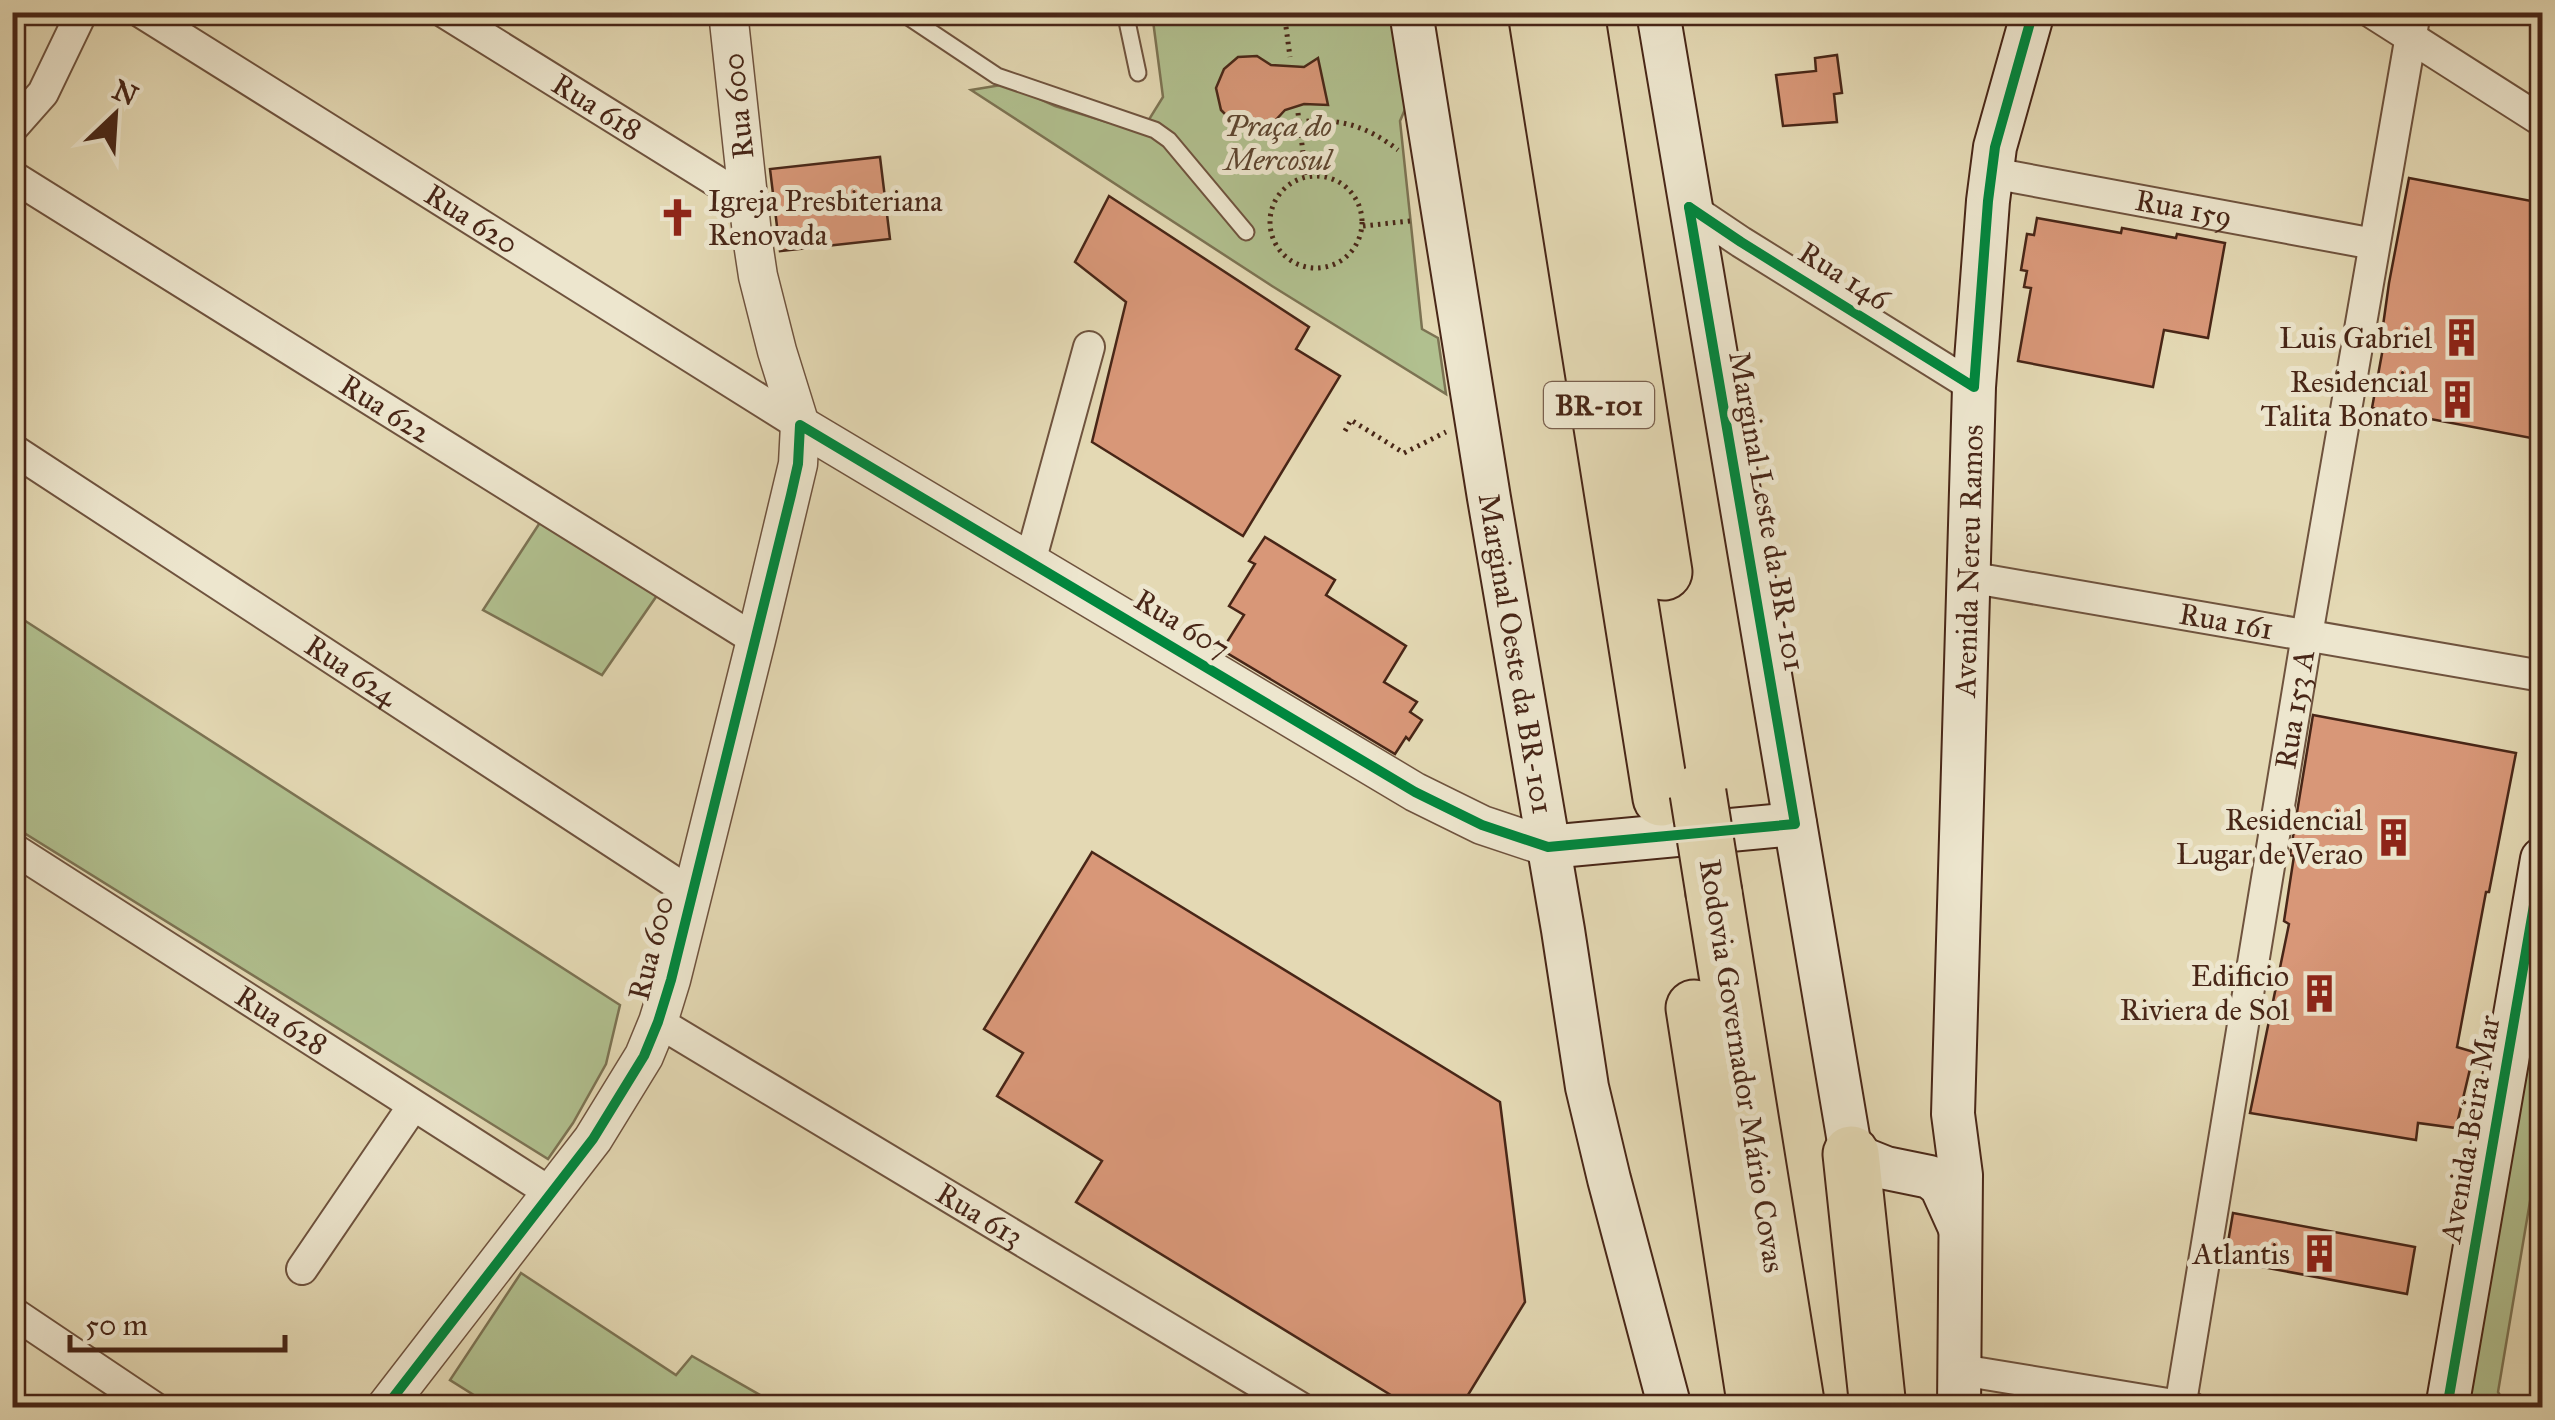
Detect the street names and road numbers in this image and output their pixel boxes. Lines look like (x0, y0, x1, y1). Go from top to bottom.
street label: Rua 600 (715, 51, 761, 161)
street label: Rua 618 (545, 66, 648, 148)
street label: Rua 620 (418, 176, 525, 262)
street label: Rua 159 (2132, 182, 2235, 236)
street label: Rua 146 (1792, 234, 1897, 319)
street label: Marginal Leste da BR-101 (1721, 348, 1813, 674)
street label: Rua 622 (333, 367, 438, 451)
road number: BR-101 (1544, 382, 1654, 428)
street label: Avenida Nereu Ramos (1947, 424, 1991, 700)
street label: Marginal Oeste da BR-101 (1470, 490, 1561, 817)
street label: Rua 607 (1128, 582, 1236, 666)
street label: Rua 161 (2176, 596, 2276, 647)
street label: Rua 624 (298, 627, 405, 715)
street label: Rua 153 A (2267, 647, 2322, 772)
street label: Rodovia Governador Mário Covas (1692, 857, 1792, 1275)
street label: Rua 600 (621, 892, 681, 1004)
street label: Rua 628 (229, 978, 334, 1063)
street label: Avenida Beira Mar (2432, 1012, 2508, 1247)
street label: Rua 613 (930, 1175, 1030, 1255)

